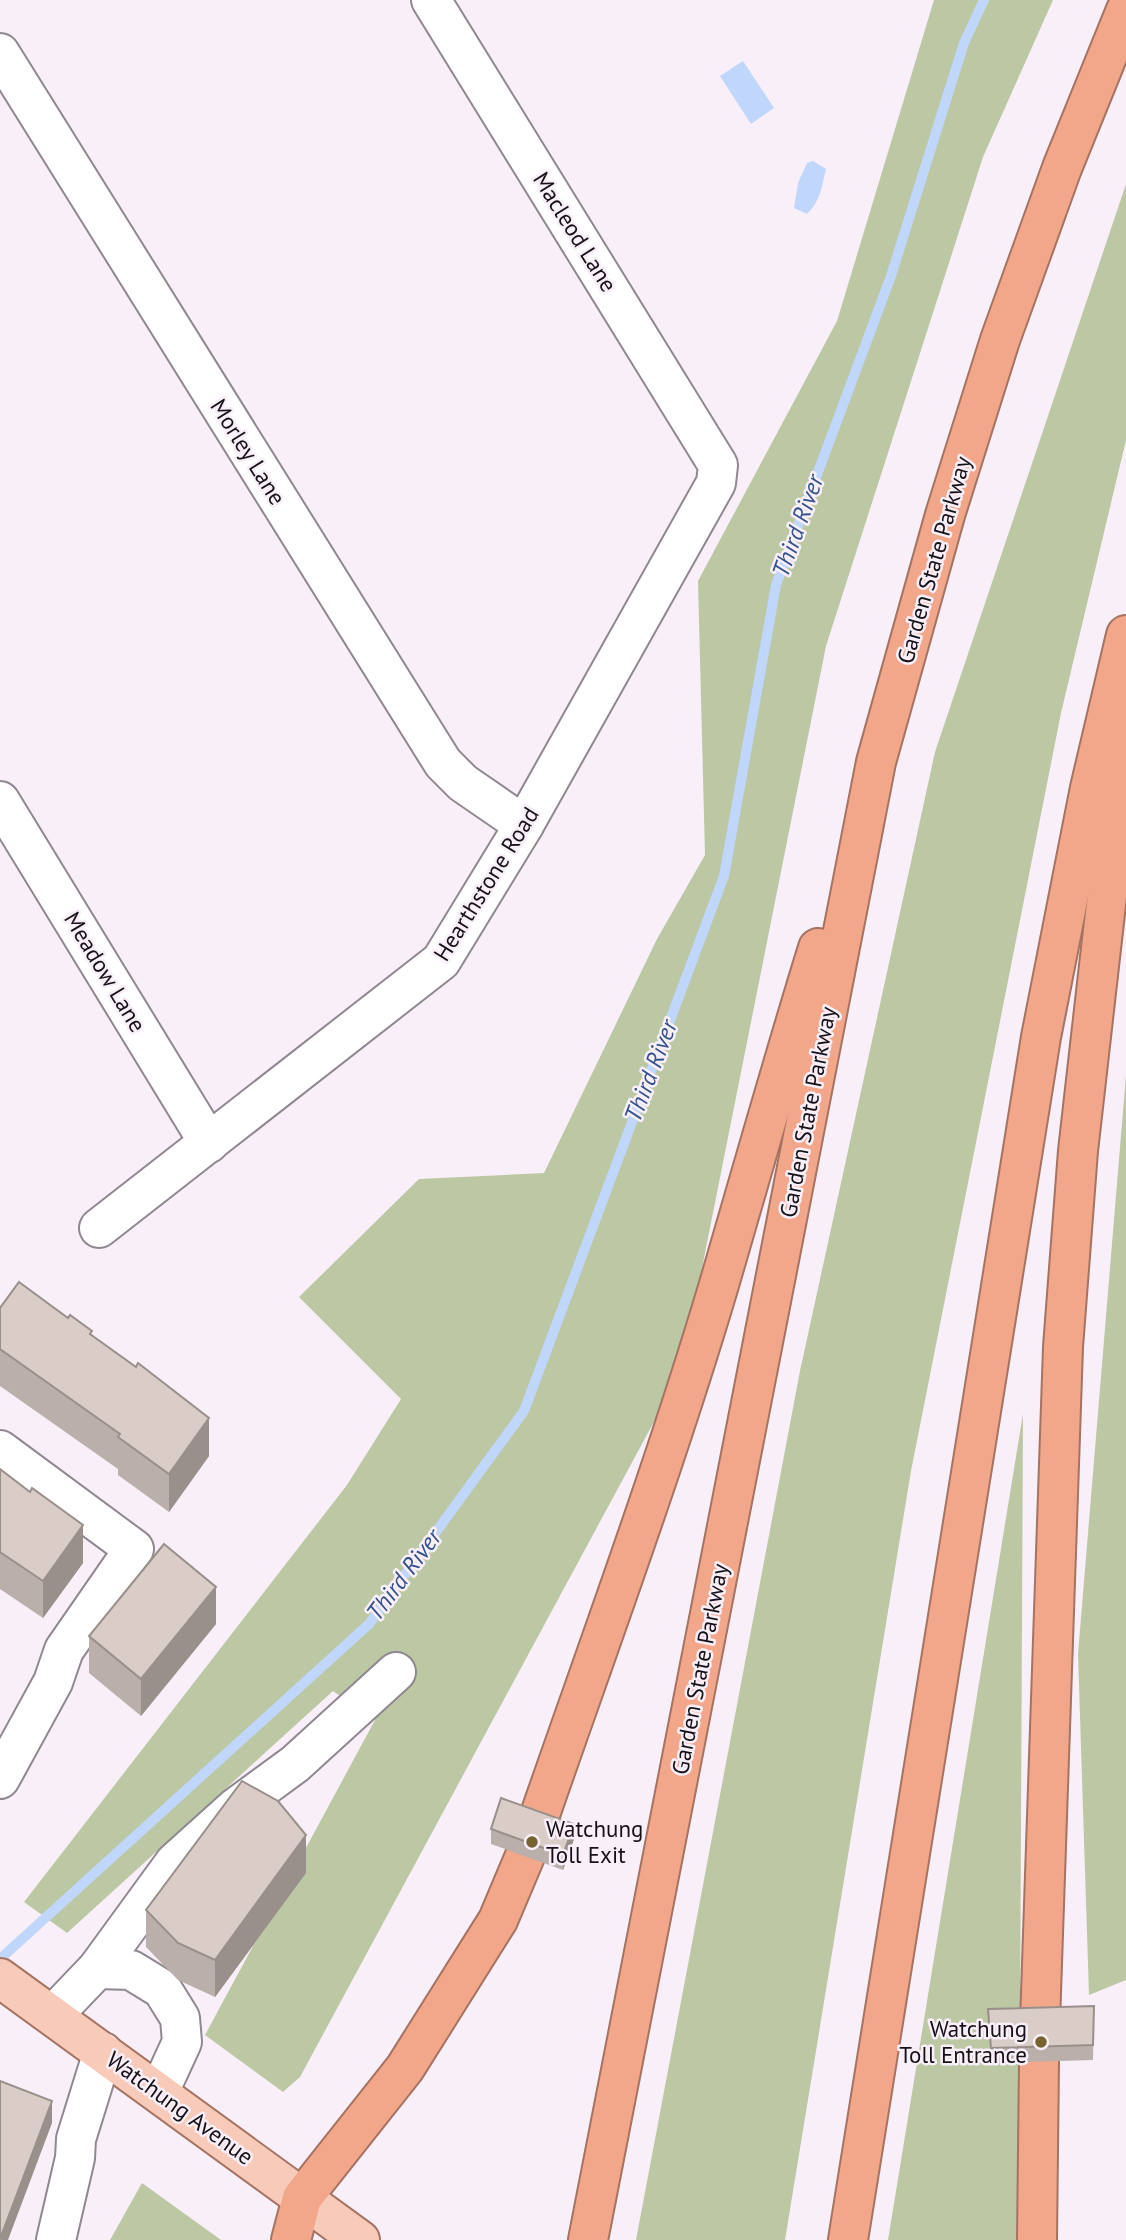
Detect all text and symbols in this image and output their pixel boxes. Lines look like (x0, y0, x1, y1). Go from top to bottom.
street label: Macleod Lane (527, 166, 624, 297)
street label: Morley Lane (204, 393, 292, 510)
street label: Garden State Parkway (890, 453, 977, 667)
water label: Third River (765, 468, 831, 581)
street label: Hearthstone Road (427, 801, 545, 966)
street label: Meadow Lane (58, 906, 153, 1037)
street label: Garden State Parkway (773, 1004, 842, 1220)
water label: Third River (617, 1013, 685, 1126)
water label: Third River (359, 1521, 449, 1627)
street label: Garden State Parkway (665, 1561, 734, 1777)
place label: Watchung Toll Exit (546, 1814, 643, 1869)
marker: Watchung Toll Exit (524, 1834, 540, 1850)
place label: Watchung Toll Entrance (899, 2014, 1027, 2069)
marker: Watchung Toll Entrance (1033, 2034, 1049, 2050)
street label: Watchung Avenue (101, 2045, 259, 2171)

